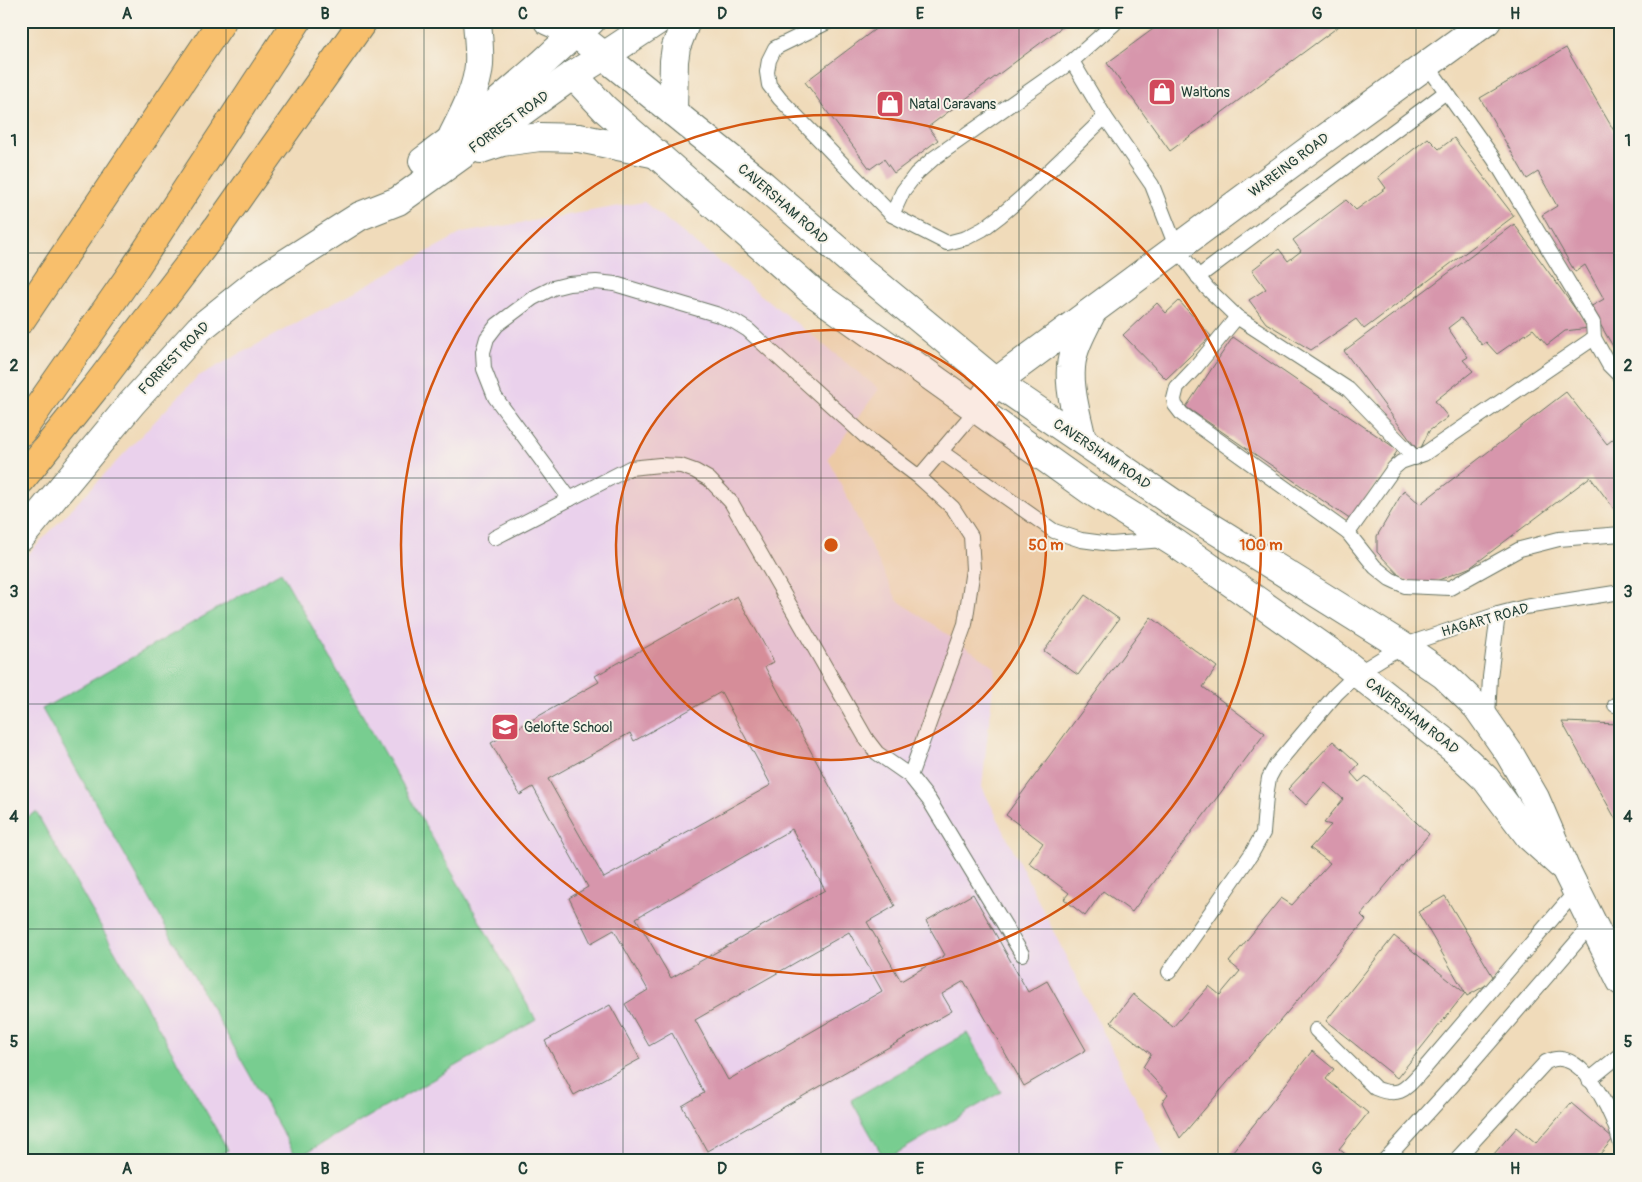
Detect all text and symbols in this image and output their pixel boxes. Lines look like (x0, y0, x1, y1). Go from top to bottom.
text: A (122, 4, 133, 24)
text: B (320, 4, 330, 24)
text: C (518, 4, 528, 24)
text: D (717, 4, 727, 24)
text: E (916, 4, 925, 24)
text: F (1114, 4, 1124, 24)
text: G (1312, 4, 1323, 24)
text: H (1510, 4, 1520, 24)
shop icon: Waltons (1147, 77, 1177, 107)
place label: Waltons (1181, 84, 1230, 101)
street label: FORREST ROAD (466, 87, 552, 157)
shop icon: Natal Caravans (875, 89, 905, 119)
place label: Natal Caravans (909, 96, 997, 113)
street label: WAREING ROAD (1245, 129, 1333, 201)
text: 1 (11, 131, 17, 151)
text: 1 (1625, 131, 1631, 151)
street label: CAVERSHAM ROAD (734, 160, 832, 248)
street label: FORREST ROAD (135, 318, 213, 398)
text: 2 (10, 356, 19, 376)
text: 2 (1624, 356, 1633, 376)
street label: CAVERSHAM ROAD (1050, 415, 1154, 493)
centre of rings (822, 536, 840, 554)
text: 50 m (1029, 536, 1063, 555)
text: 100 m (1240, 536, 1282, 555)
text: 3 (10, 582, 19, 602)
text: 3 (1624, 582, 1633, 602)
street label: HAGART ROAD (1439, 599, 1531, 641)
street label: CAVERSHAM ROAD (1362, 674, 1462, 758)
school or university icon: Gelofte School (490, 712, 520, 742)
place label: Gelofte School (524, 719, 613, 736)
text: 4 (9, 807, 19, 827)
text: 4 (1623, 807, 1633, 827)
text: 5 (10, 1032, 19, 1052)
text: 5 (1624, 1032, 1633, 1052)
text: A (122, 1159, 133, 1179)
text: B (320, 1159, 330, 1179)
text: C (518, 1159, 528, 1179)
text: D (717, 1159, 727, 1179)
text: E (916, 1159, 925, 1179)
text: F (1114, 1159, 1124, 1179)
text: G (1312, 1159, 1323, 1179)
text: H (1510, 1159, 1520, 1179)

